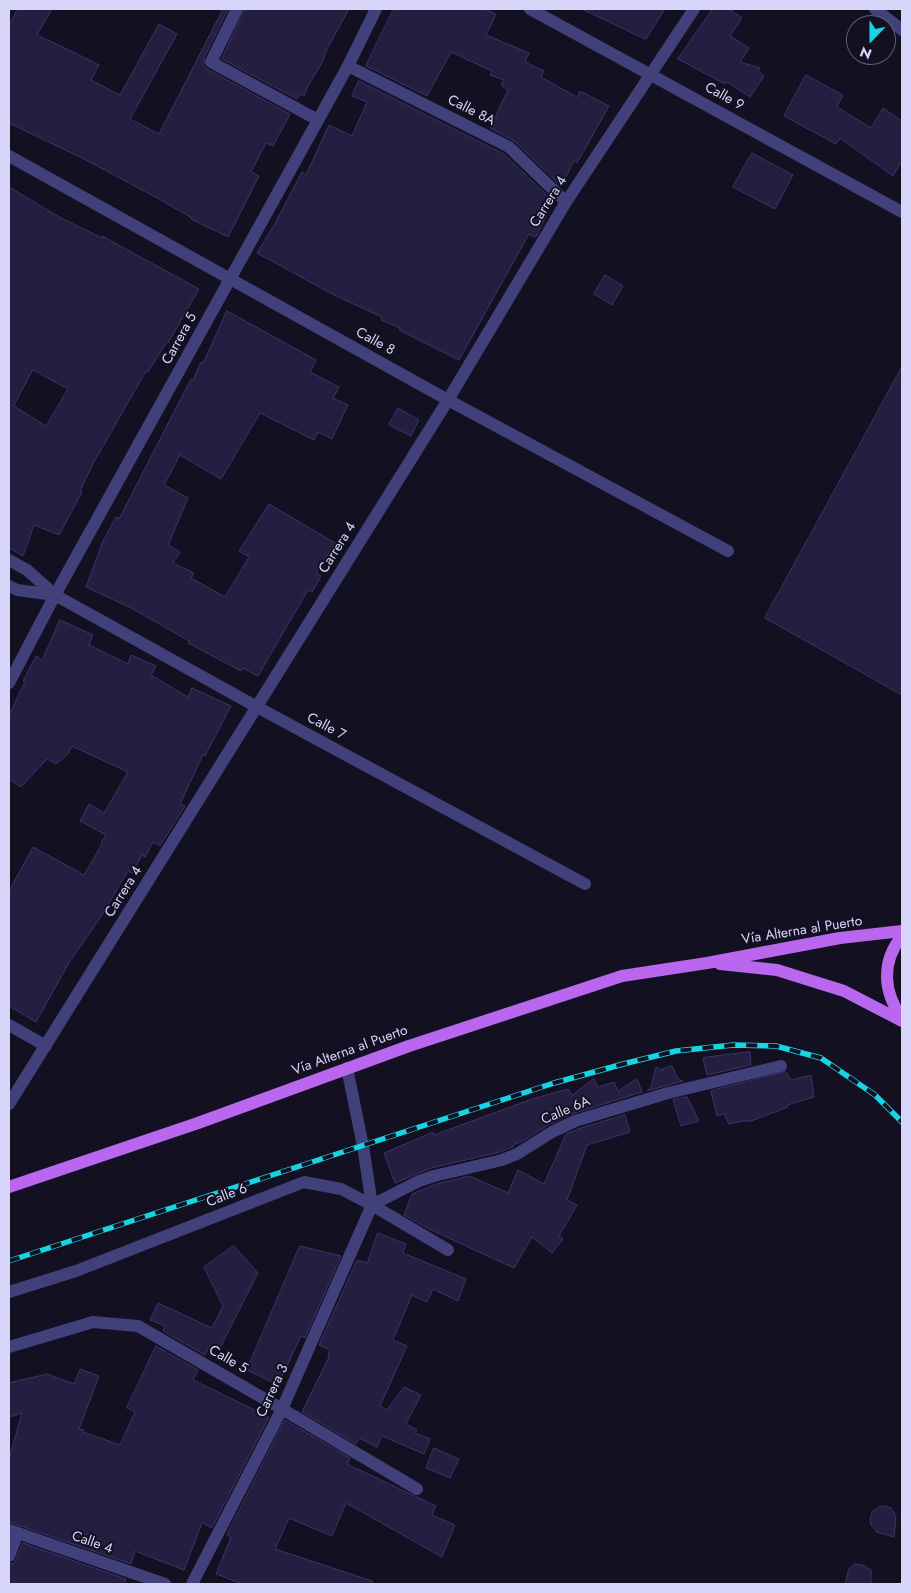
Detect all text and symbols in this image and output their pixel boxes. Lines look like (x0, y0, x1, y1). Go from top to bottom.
north arrow (846, 15, 896, 65)
text: N (857, 42, 875, 64)
street label: Calle 9 (701, 79, 747, 115)
street label: Calle 8A (445, 92, 497, 130)
street label: Carrera 4 (527, 173, 571, 231)
street label: Carrera 5 (159, 310, 201, 368)
street label: Calle 8 (353, 325, 397, 359)
street label: Carrera 4 (316, 519, 360, 577)
street label: Calle 7 (304, 710, 348, 744)
street label: Carrera 4 (102, 863, 146, 921)
street label: Vía Alterna al Puerto (741, 913, 863, 949)
street label: Vía Alterna al Puerto (290, 1022, 410, 1080)
street label: Calle 6A (539, 1093, 593, 1129)
street label: Calle 6 (204, 1181, 250, 1211)
street label: Calle 5 (206, 1342, 250, 1378)
street label: Carrera 3 (253, 1362, 293, 1420)
street label: Calle 4 (69, 1528, 115, 1558)

